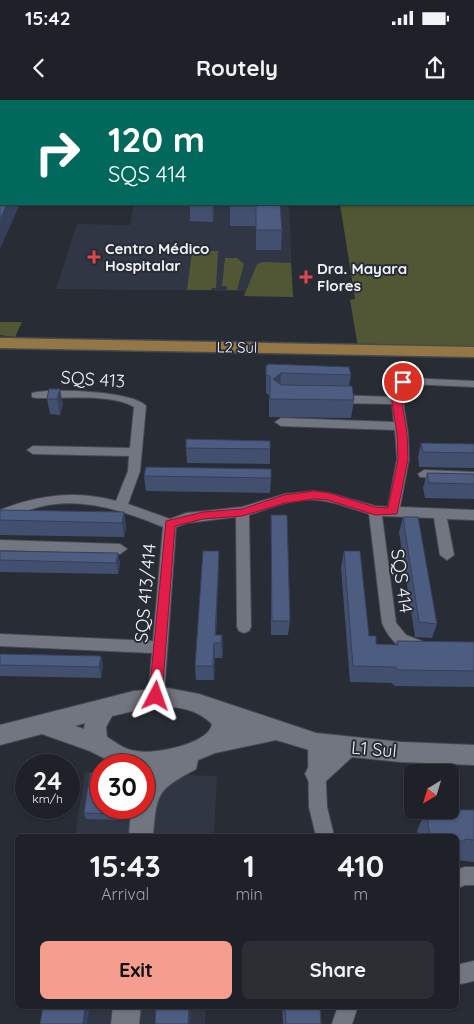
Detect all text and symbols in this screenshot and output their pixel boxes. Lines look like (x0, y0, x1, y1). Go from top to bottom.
text: 15:42 (25, 6, 71, 30)
icon: back (25, 54, 53, 82)
text: Routely (196, 54, 278, 82)
icon: share (421, 54, 449, 82)
text: 120 m (108, 117, 205, 161)
icon: right (25, 120, 90, 185)
text: SQS 414 (108, 160, 187, 188)
place label: Centro Médico Hospitalar (105, 239, 209, 275)
marker: Centro Médico Hospitalar (87, 250, 101, 264)
place label: Dra. Mayara Flores (317, 259, 407, 295)
marker: Dra. Mayara Flores (299, 270, 313, 284)
street label: L2 Sul (216, 337, 258, 357)
pin (382, 361, 424, 403)
street label: SQS 413 (60, 365, 126, 393)
icon: arrive (389, 368, 417, 396)
street label: SQS 413/414 (129, 543, 161, 643)
street label: SQS 414 (386, 548, 418, 614)
position arrow (129, 669, 181, 721)
street label: L1 Sul (350, 736, 398, 762)
speed limit sign: 30 (90, 754, 155, 819)
north arrow (404, 764, 459, 819)
map controls (404, 764, 459, 819)
text: 24 (33, 765, 62, 796)
text: km/h (32, 791, 63, 806)
text: 15:43 (90, 847, 161, 885)
text: 1 (243, 847, 255, 885)
text: 410 (337, 847, 384, 885)
text: Arrival (101, 884, 149, 904)
text: min (235, 884, 263, 904)
text: m (354, 884, 368, 904)
button: Exit (40, 941, 232, 999)
button: Share (242, 941, 434, 999)

